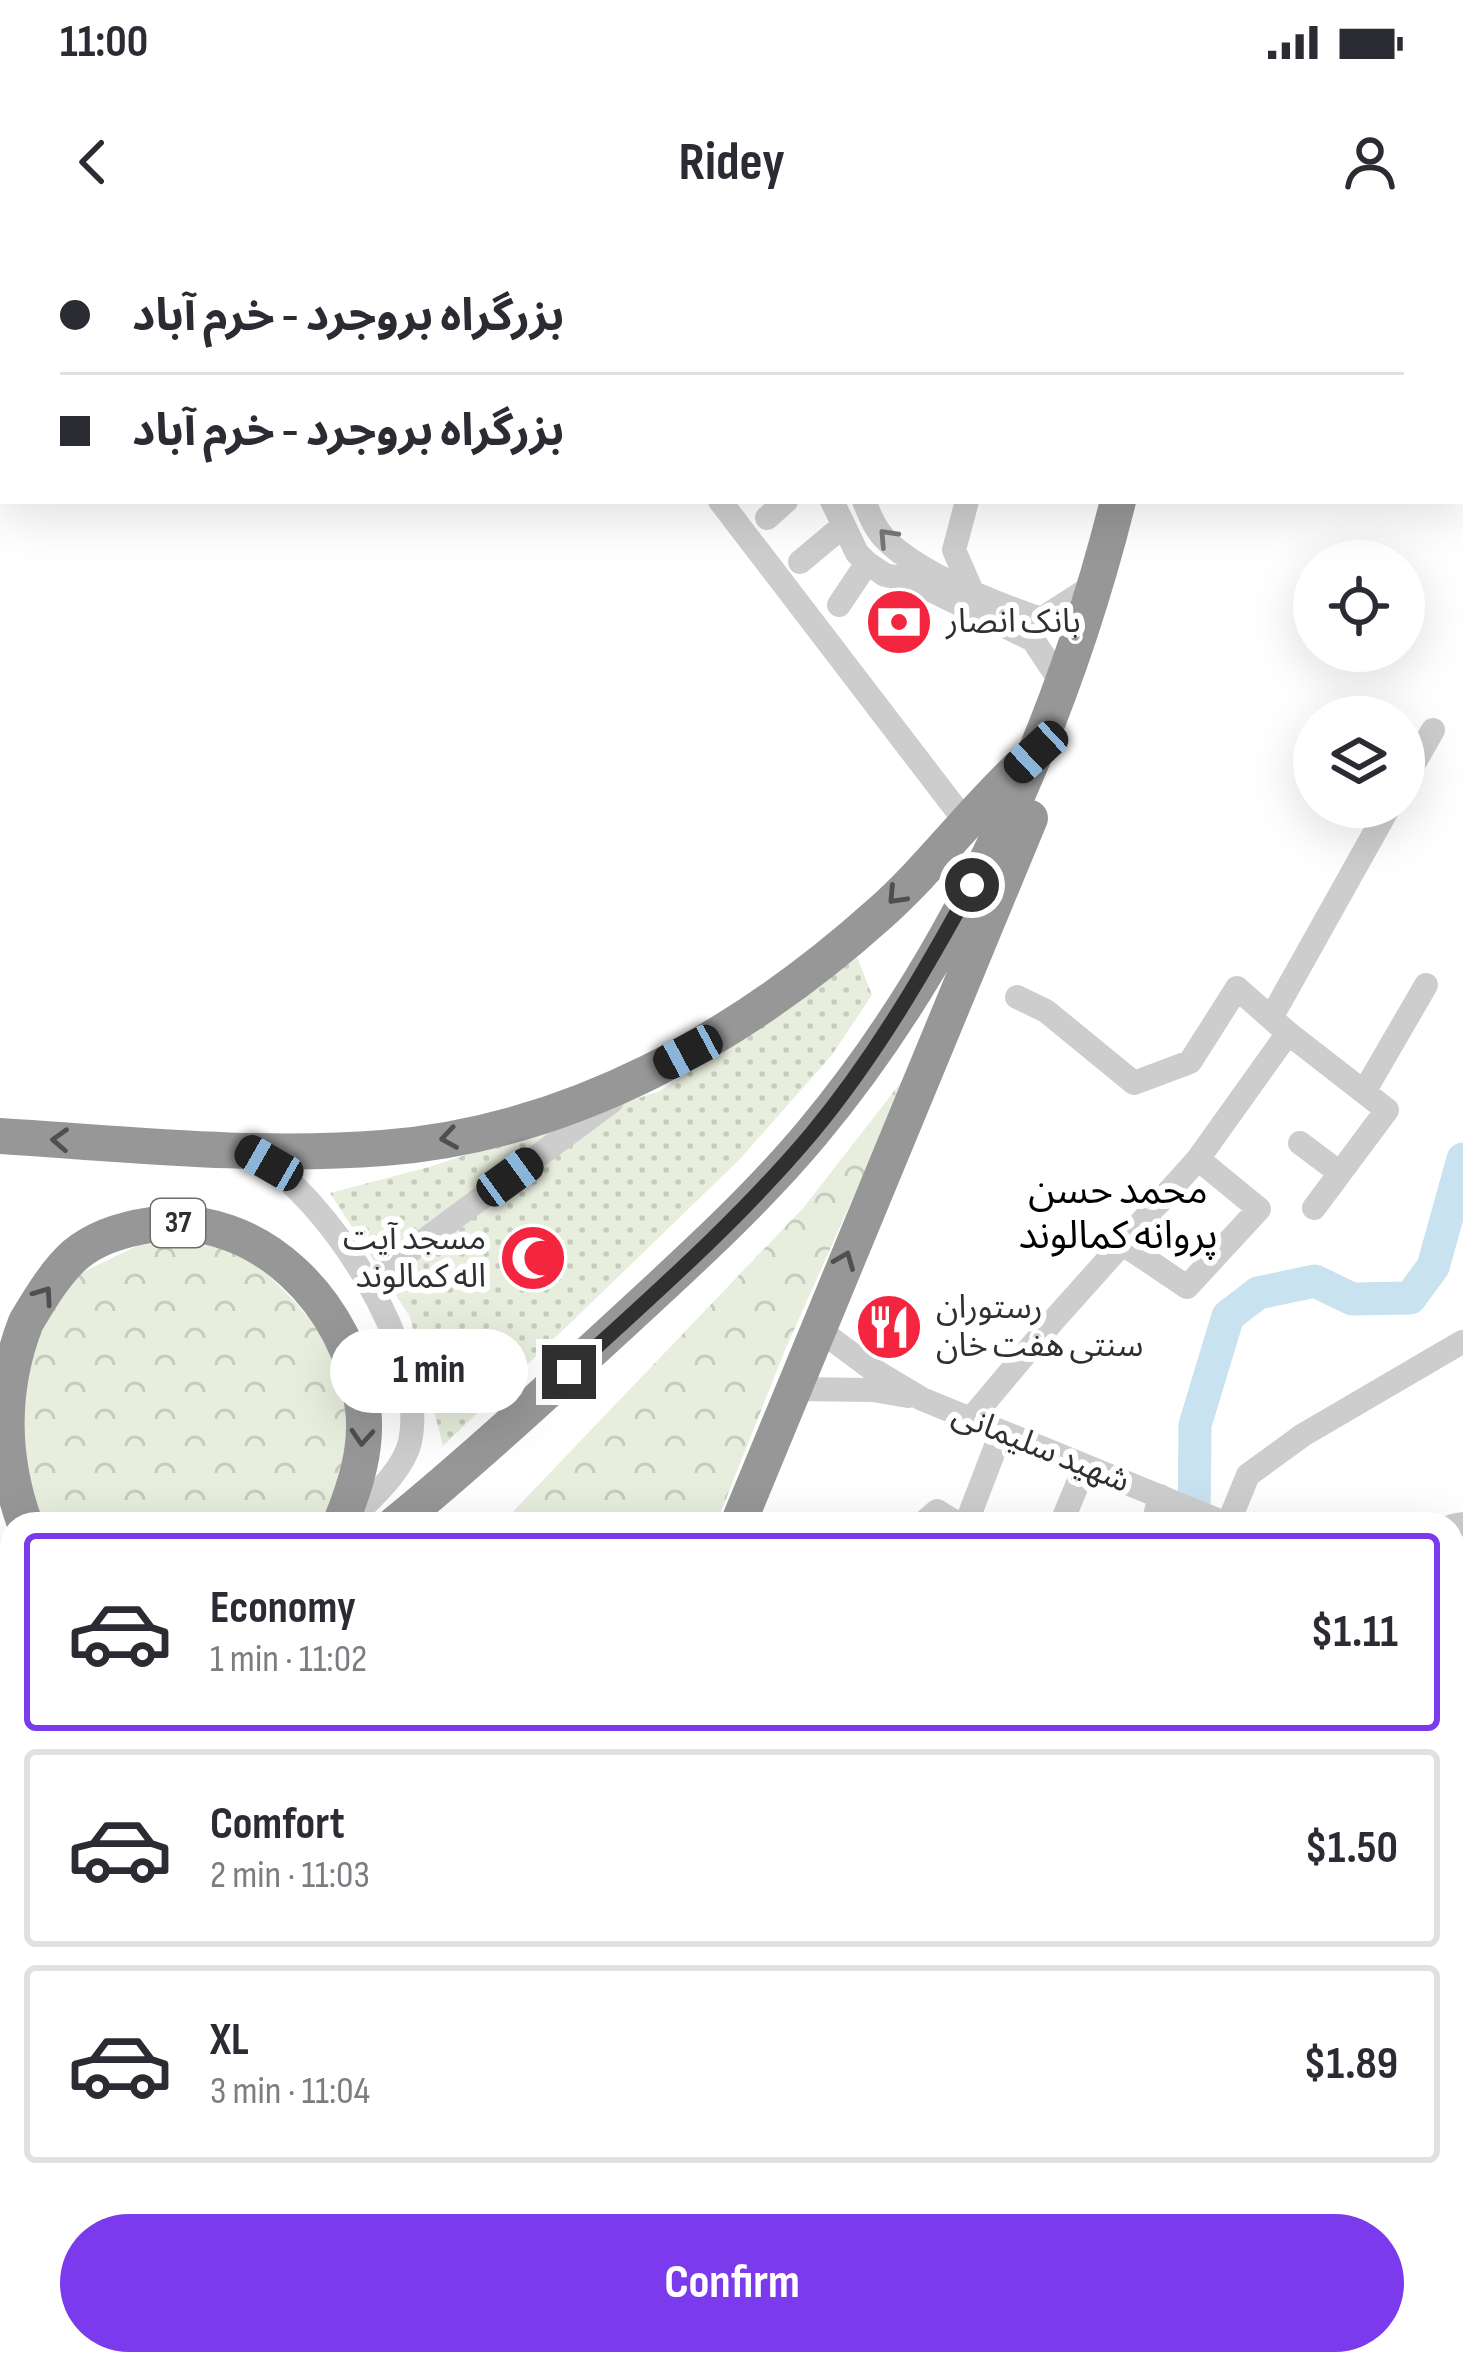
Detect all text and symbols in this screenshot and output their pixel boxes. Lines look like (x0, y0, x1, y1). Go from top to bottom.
text: 11:00 (60, 15, 148, 70)
icon: back (60, 129, 126, 195)
icon: person (1337, 129, 1403, 195)
text: Ridey (678, 130, 785, 195)
text: بزرگراه بروجرد - خرم آباد (132, 289, 564, 344)
text: بزرگراه بروجرد - خرم آباد (132, 404, 564, 459)
one-way arrow (880, 529, 901, 550)
map controls (1293, 540, 1425, 828)
button: locate (1293, 540, 1425, 672)
bank icon: بانک انصار (864, 587, 934, 657)
place label: بانک انصار (945, 602, 1081, 642)
button: layers (1293, 696, 1425, 828)
car (997, 714, 1075, 790)
route start (945, 858, 999, 912)
one-way arrow (889, 883, 910, 904)
car (648, 1019, 728, 1085)
one-way arrow (439, 1125, 459, 1150)
one-way arrow (50, 1127, 69, 1153)
car (229, 1129, 309, 1197)
car (470, 1141, 550, 1213)
district label: محمد حسن پروانه کمالوند (1018, 1168, 1218, 1260)
road number: 37 (151, 1199, 205, 1247)
place label: مسجد آیت اله کمالوند (343, 1219, 486, 1297)
mosque icon: مسجد آیت اله کمالوند (498, 1223, 568, 1293)
one-way arrow (831, 1251, 855, 1272)
one-way arrow (30, 1286, 52, 1308)
place label: رستوران سنتی هفت خان (936, 1288, 1143, 1366)
restaurant icon: رستوران سنتی هفت خان (854, 1292, 924, 1362)
callout: 1 min (329, 1330, 527, 1414)
route end (542, 1345, 596, 1399)
text: 1 min (393, 1347, 465, 1394)
street label: شهید سلیمانی (947, 1394, 1135, 1502)
one-way arrow (349, 1428, 375, 1447)
icon: car (66, 1578, 174, 1686)
text: Economy (210, 1581, 356, 1636)
text: $1.11 (1310, 1605, 1398, 1660)
text: 1 min · 11:02 (210, 1636, 367, 1683)
icon: car (66, 1794, 174, 1902)
text: Comfort (210, 1797, 345, 1852)
text: $1.50 (1305, 1821, 1398, 1876)
text: 2 min · 11:03 (210, 1852, 370, 1899)
icon: car (66, 2010, 174, 2118)
text: XL (210, 2013, 249, 2068)
text: $1.89 (1304, 2037, 1398, 2092)
text: 3 min · 11:04 (210, 2068, 370, 2115)
button: Confirm (60, 2214, 1404, 2352)

